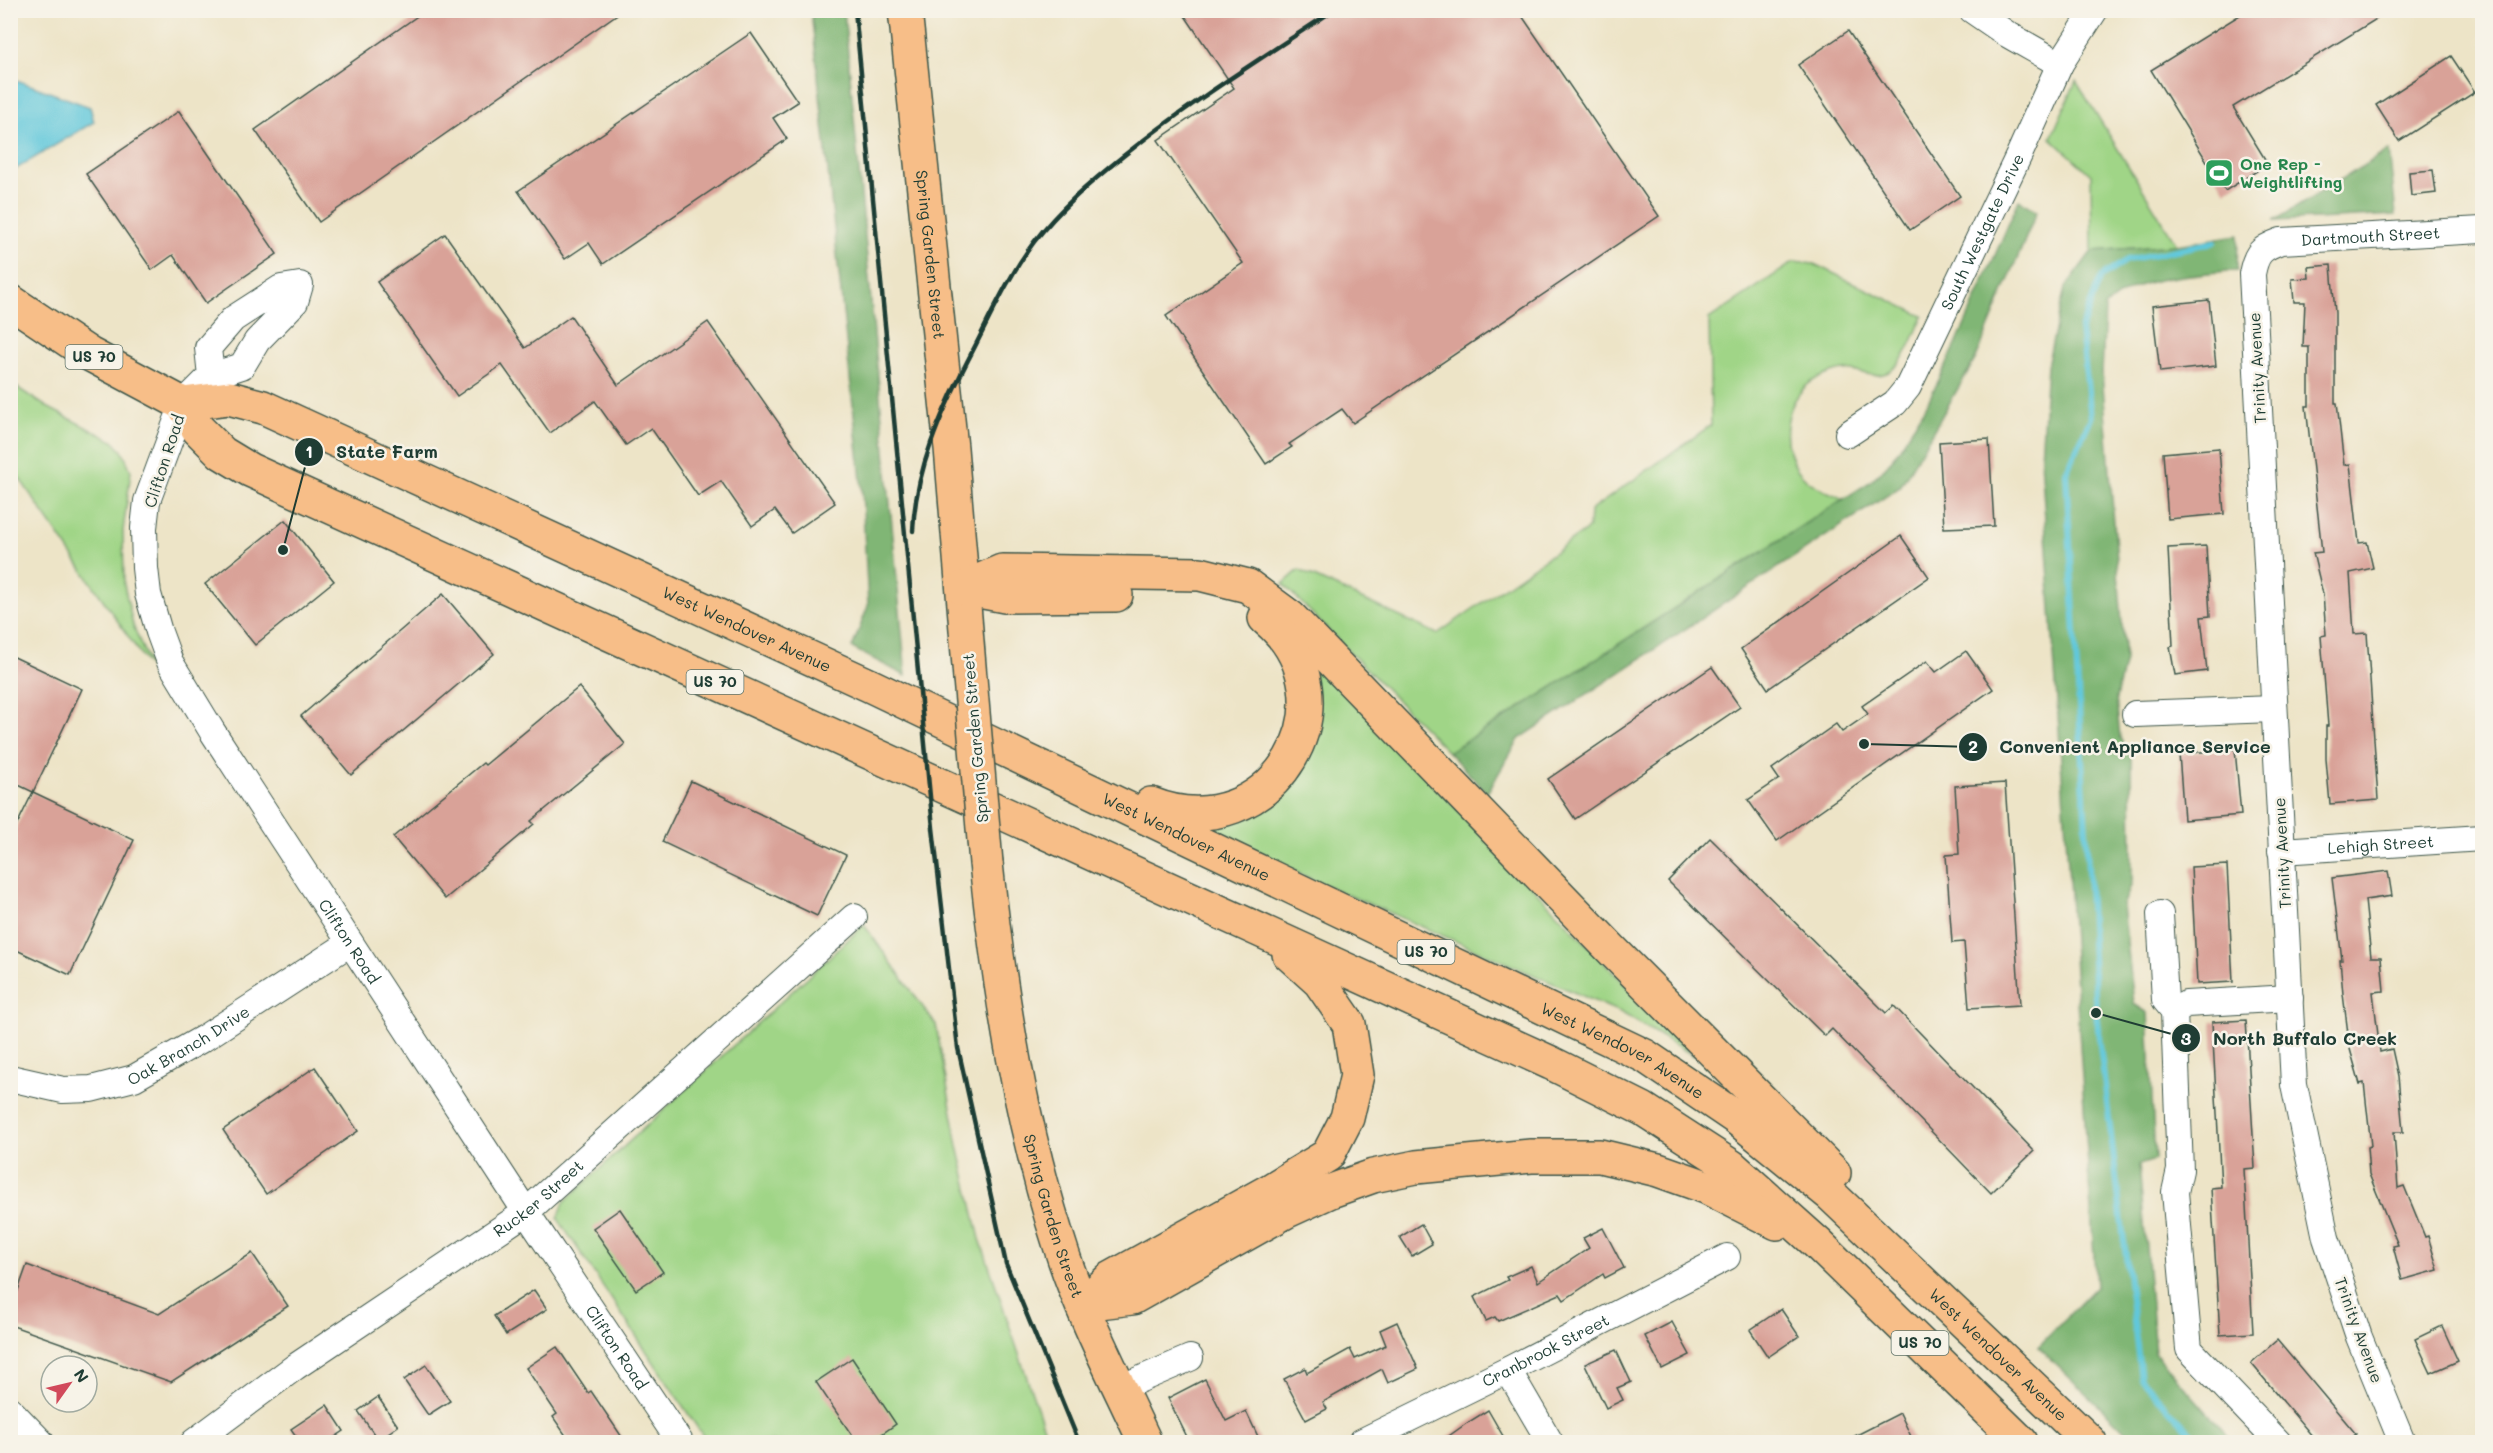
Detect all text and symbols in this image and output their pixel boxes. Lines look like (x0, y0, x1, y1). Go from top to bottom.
street label: South Westgate Drive (1935, 150, 2028, 313)
place label: One Rep - Weightlifting (2240, 153, 2342, 192)
sports icon: One Rep - Weightlifting (2203, 157, 2235, 189)
street label: Spring Garden Street (912, 169, 951, 340)
street label: Dartmouth Street (2300, 221, 2440, 250)
street label: Trinity Avenue (2243, 312, 2270, 424)
road number: US 70 (66, 345, 122, 369)
street label: Clifton Road (139, 412, 188, 510)
callout: State Farm (294, 434, 450, 470)
text: 1 (305, 439, 313, 463)
text: State Farm (336, 439, 438, 463)
street label: West Wendover Avenue (659, 581, 835, 676)
street label: Spring Garden Street (957, 653, 992, 824)
road number: US 70 (686, 670, 744, 694)
callout: Convenient Appliance Service (1958, 729, 2283, 765)
text: 2 (1968, 734, 1978, 758)
text: Convenient Appliance Service (1999, 734, 2271, 758)
street label: West Wendover Avenue (1099, 787, 1274, 885)
street label: Trinity Avenue (2268, 797, 2295, 909)
street label: Lehigh Street (2327, 830, 2435, 858)
street label: Clifton Road (314, 895, 385, 988)
road number: US 70 (1398, 940, 1454, 964)
street label: West Wendover Avenue (1538, 997, 1709, 1103)
street label: Oak Branch Drive (123, 1000, 253, 1090)
callout: North Buffalo Creek (2171, 1020, 2409, 1056)
text: 3 (2181, 1026, 2192, 1050)
text: North Buffalo Creek (2213, 1026, 2397, 1050)
street label: Spring Garden Street (1020, 1132, 1089, 1301)
street label: Rucker Street (489, 1155, 587, 1241)
street label: Trinity Avenue (2331, 1274, 2388, 1386)
street label: West Wendover Avenue (1925, 1283, 2072, 1425)
street label: Clifton Road (581, 1301, 653, 1393)
street label: Cranbrook Street (1478, 1309, 1612, 1391)
road number: US 70 (1892, 1331, 1948, 1355)
north arrow (39, 1354, 99, 1414)
text: N (70, 1364, 94, 1386)

